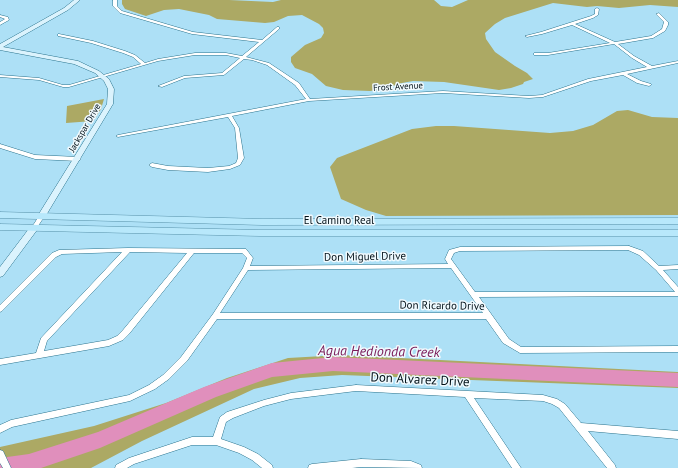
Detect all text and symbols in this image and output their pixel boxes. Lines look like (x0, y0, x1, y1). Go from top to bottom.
street label: Frost Avenue (373, 80, 423, 94)
street label: Jackspar Drive (67, 102, 103, 154)
street label: El Camino Real (304, 214, 374, 228)
street label: Don Miguel Drive (324, 250, 406, 264)
street label: Don Ricardo Drive (399, 299, 485, 313)
water label: Agua Hedionda Creek (318, 343, 440, 361)
street label: Don Alvarez Drive (370, 370, 470, 390)

